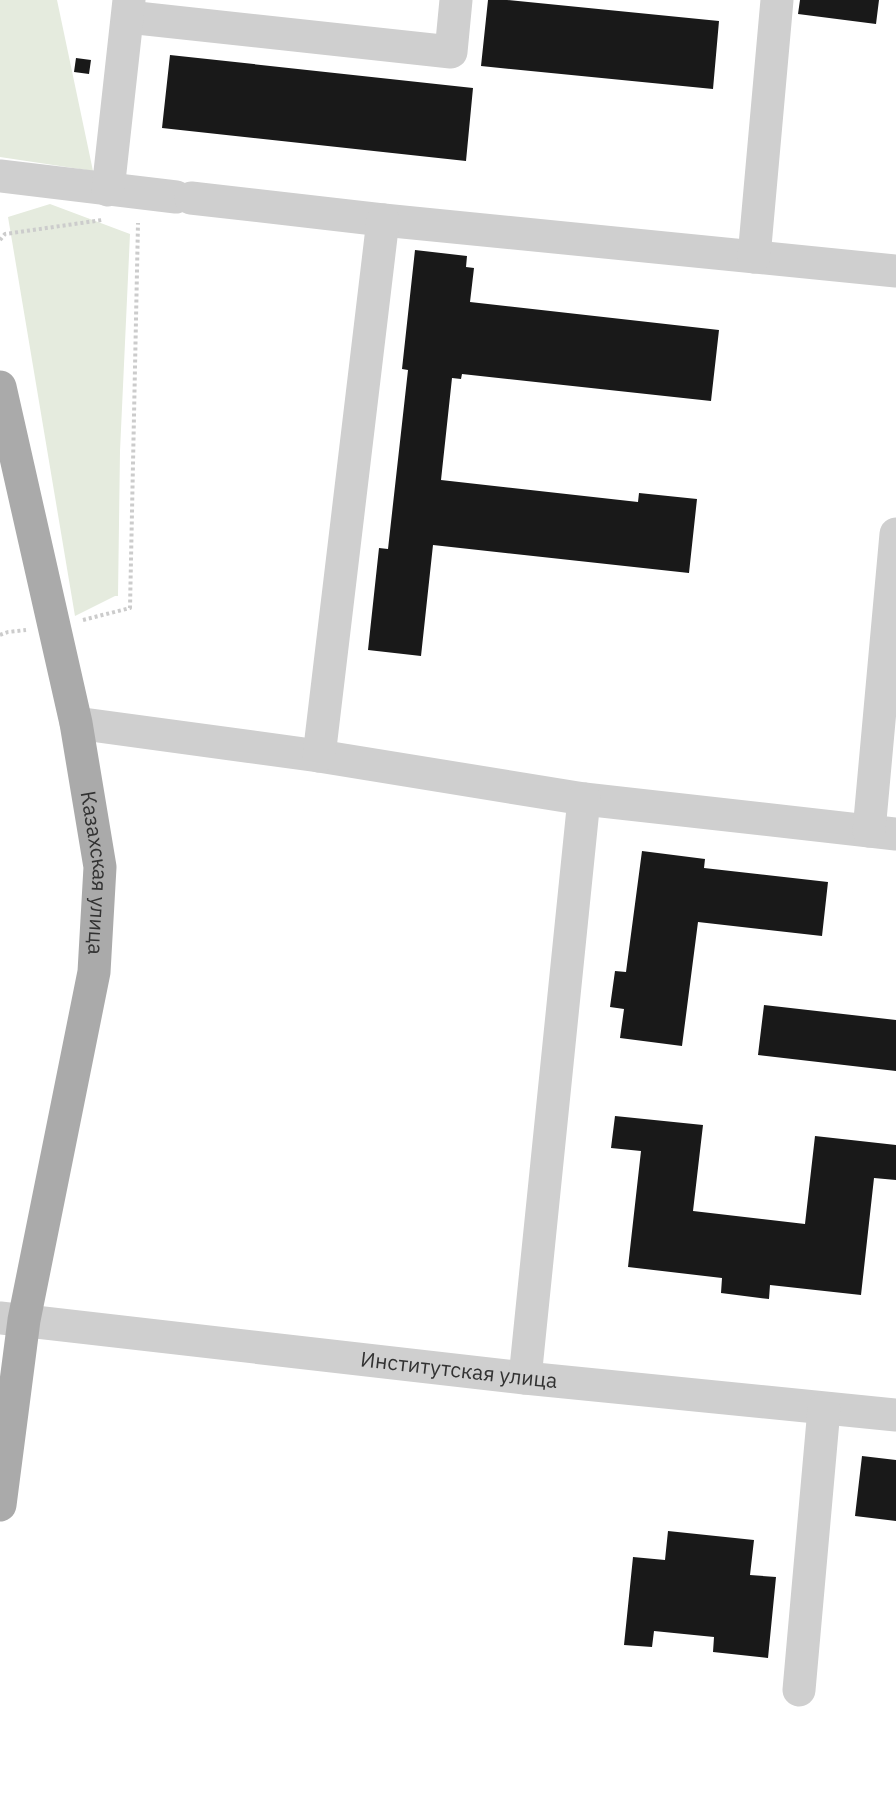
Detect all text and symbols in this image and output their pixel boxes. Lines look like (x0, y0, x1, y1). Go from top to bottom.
street label: Казахская улица (75, 789, 115, 956)
street label: Институтская улица (359, 1344, 559, 1394)

